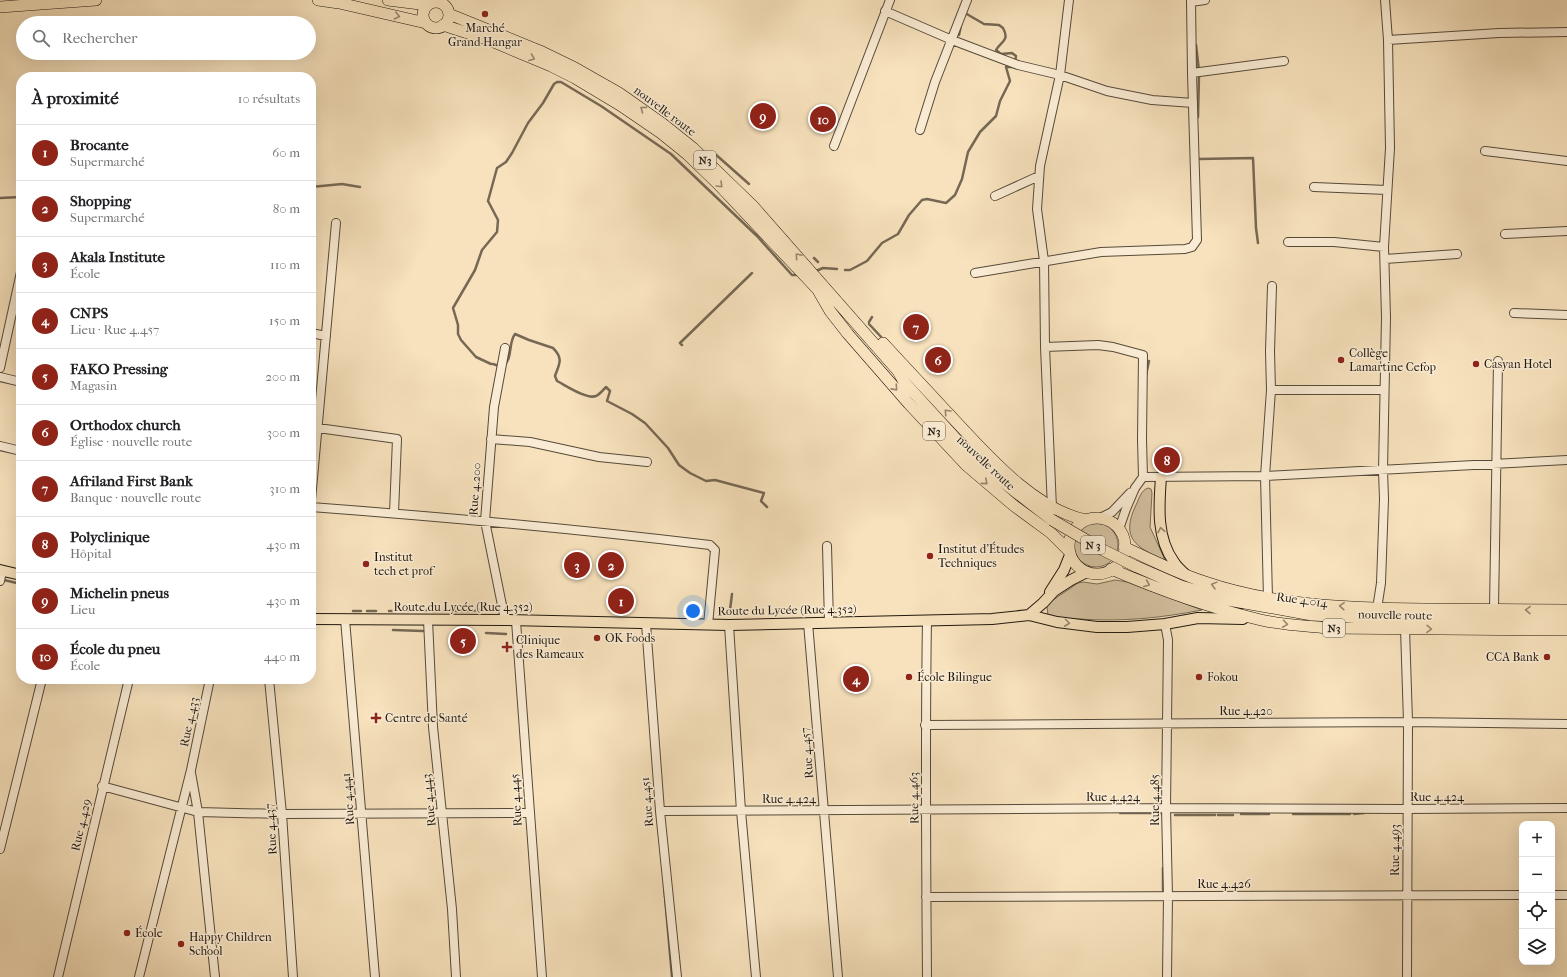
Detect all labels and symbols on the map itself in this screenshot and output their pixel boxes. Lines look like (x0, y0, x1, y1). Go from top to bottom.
marker: Marché Grand Hangar (480, 9, 490, 19)
one-way arrow (394, 12, 400, 20)
place label: Marché Grand Hangar (448, 21, 523, 49)
one-way arrow (529, 54, 536, 62)
street label: nouvelle route (631, 83, 699, 139)
pin: 9 (750, 101, 776, 131)
pin: 10 (810, 104, 836, 134)
one-way arrow (640, 107, 647, 114)
road number: N3 (694, 151, 716, 169)
one-way arrow (715, 180, 723, 188)
one-way arrow (795, 253, 802, 260)
pin: 7 (903, 312, 929, 342)
pin: 6 (925, 345, 951, 375)
place label: Collège Lamartine Cefop (1349, 346, 1437, 374)
marker: Collège Lamartine Cefop (1336, 355, 1346, 365)
place label: Casyan Hotel (1484, 357, 1553, 371)
marker: Casyan Hotel (1471, 359, 1481, 369)
one-way arrow (890, 383, 898, 391)
one-way arrow (944, 409, 952, 417)
road number: N3 (923, 422, 945, 440)
street label: nouvelle route (954, 433, 1018, 493)
pin: 8 (1154, 445, 1180, 475)
street label: Rue 4.200 (466, 462, 484, 516)
one-way arrow (981, 477, 988, 484)
one-way arrow (1158, 527, 1166, 533)
road number: N 3 (1081, 536, 1105, 554)
place label: Institut d'Études Techniques (938, 541, 1025, 570)
place label: Institut tech et prof (374, 550, 436, 578)
pin: 3 (564, 550, 590, 580)
pin: 2 (598, 550, 624, 580)
marker: Institut d'Études Techniques (925, 551, 935, 561)
marker: Institut tech et prof (361, 559, 371, 569)
one-way arrow (1143, 580, 1150, 588)
one-way arrow (1211, 581, 1218, 590)
pin: 1 (608, 586, 634, 616)
street label: Rue 4.014 (1276, 589, 1329, 611)
street label: Route du Lycée (Rue 4.352) (393, 600, 533, 614)
your location (683, 601, 703, 621)
street label: Route du Lycée (Rue 4.352) (717, 602, 857, 618)
one-way arrow (1339, 602, 1345, 611)
one-way arrow (1525, 606, 1531, 614)
street label: nouvelle route (1358, 607, 1432, 623)
one-way arrow (1064, 619, 1070, 628)
one-way arrow (1282, 619, 1288, 628)
road number: N3 (1323, 619, 1345, 637)
one-way arrow (1426, 625, 1432, 633)
pin: 5 (450, 626, 476, 656)
place label: OK Foods (605, 631, 656, 645)
place label: Clinique des Rameaux (516, 633, 585, 661)
marker: OK Foods (592, 633, 602, 643)
marker: Clinique des Rameaux (501, 641, 513, 653)
place label: CCA Bank (1486, 650, 1540, 664)
marker: CCA Bank (1542, 652, 1552, 662)
pin: 4 (843, 664, 869, 694)
place label: École Bilingue (917, 669, 992, 684)
place label: Fokou (1207, 670, 1238, 684)
marker: École Bilingue (904, 672, 914, 682)
marker: Fokou (1194, 672, 1204, 682)
street label: Rue 4.433 (177, 696, 201, 748)
street label: Rue 4.420 (1219, 704, 1273, 718)
place label: Centre de Santé (385, 711, 468, 725)
marker: Centre de Santé (370, 712, 382, 724)
street label: Rue 4.457 (798, 727, 816, 779)
street label: Rue 4.441 (339, 772, 357, 826)
street label: Rue 4.463 (907, 772, 921, 824)
street label: Rue 4.443 (419, 773, 439, 827)
street label: Rue 4.445 (507, 773, 525, 827)
street label: Rue 4.485 (1148, 774, 1162, 826)
street label: Rue 4.451 (638, 776, 656, 828)
street label: Rue 4.424 (1086, 790, 1141, 804)
street label: Rue 4.424 (1410, 790, 1465, 804)
street label: Rue 4.424 (762, 792, 817, 806)
street label: Rue 4.429 (68, 797, 94, 853)
street label: Rue 4.437 (262, 803, 280, 855)
street label: Rue 4.493 (1388, 824, 1402, 876)
street label: Rue 4.426 (1197, 877, 1251, 891)
place label: École (135, 925, 163, 940)
marker: École (122, 928, 132, 938)
place label: Happy Children School (189, 930, 272, 958)
marker: Happy Children School (176, 939, 186, 949)

